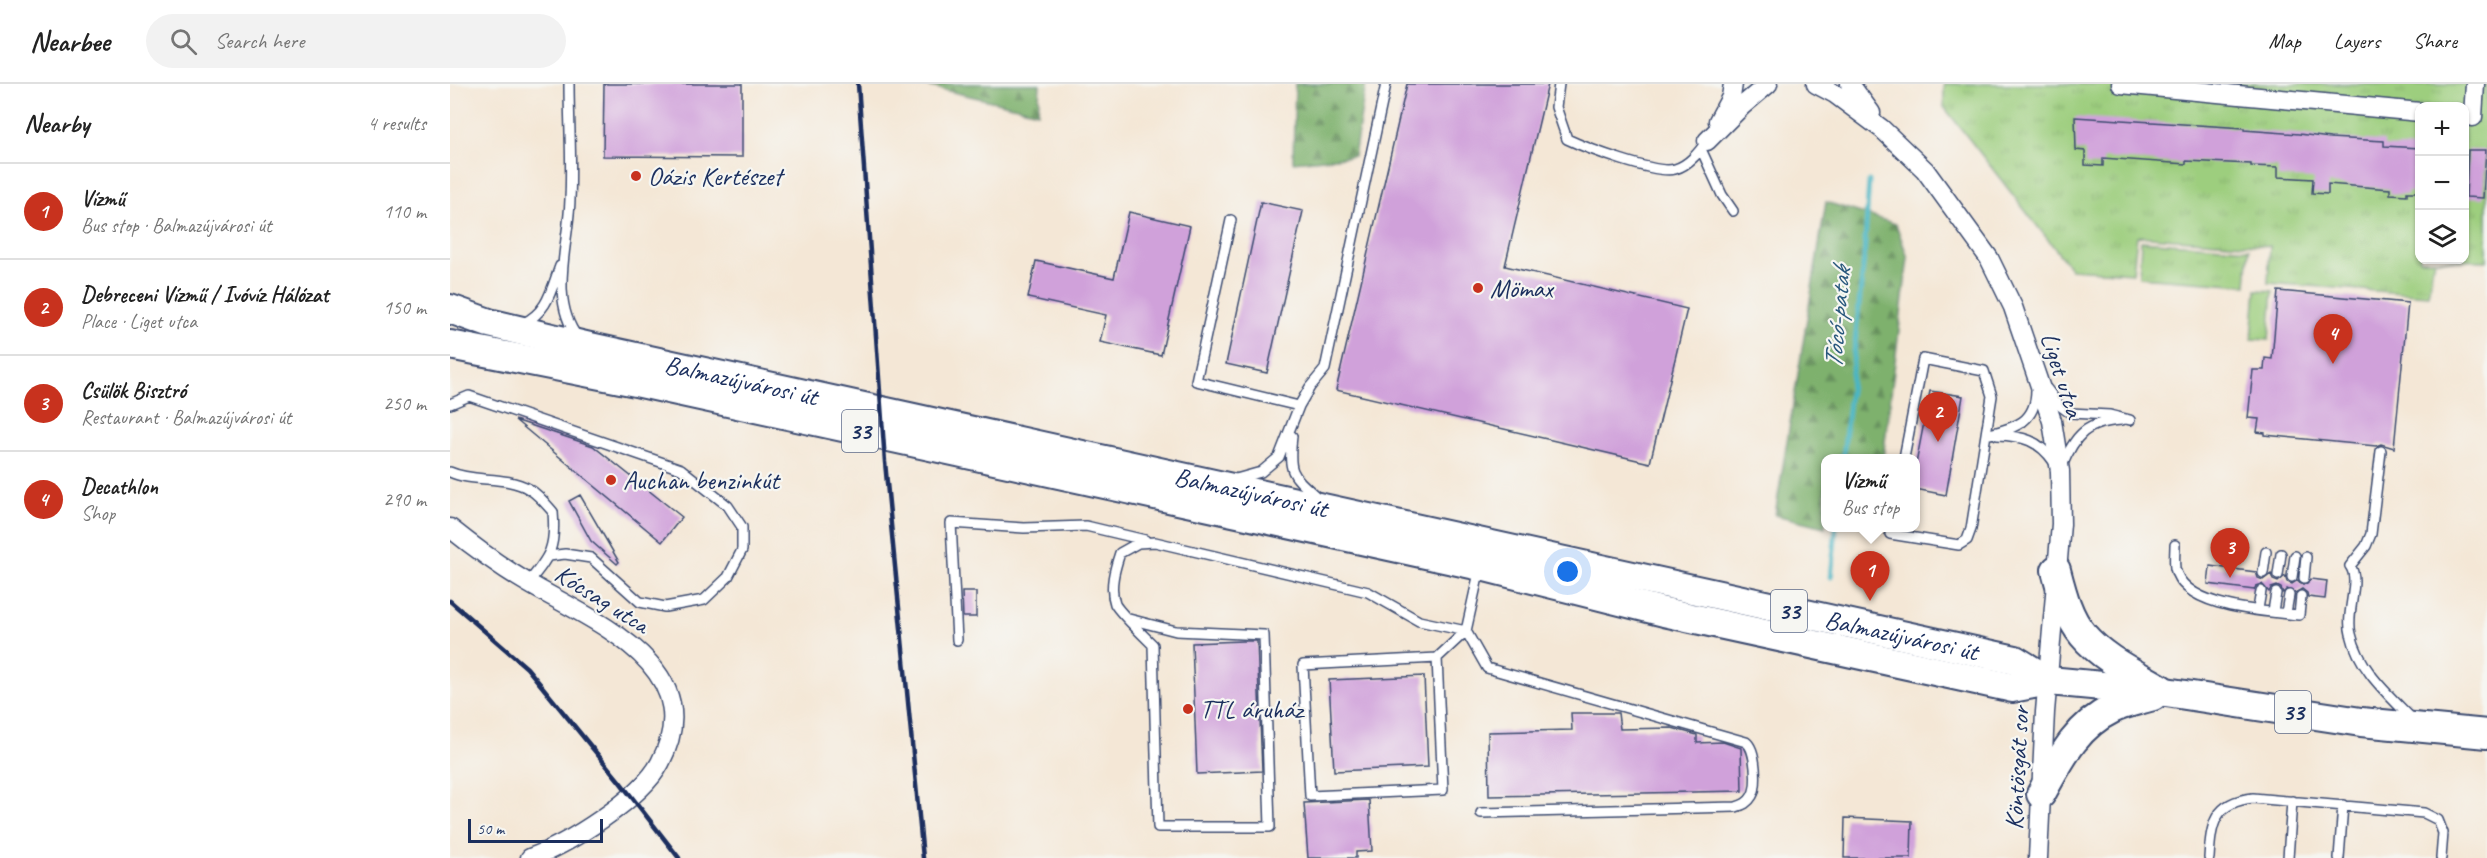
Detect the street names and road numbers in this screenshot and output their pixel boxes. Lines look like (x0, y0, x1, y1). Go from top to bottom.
street label: Liget utca (2033, 328, 2092, 423)
street label: Balmazújvárosi út (662, 347, 823, 413)
road number: 33 (842, 410, 878, 452)
street label: Balmazújvárosi út (1171, 459, 1333, 525)
street label: Kócsag utca (549, 557, 657, 642)
road number: 33 (1771, 590, 1807, 632)
street label: Balmazújvárosi út (1822, 602, 1983, 668)
road number: 33 (2275, 691, 2311, 733)
street label: Köntösgát sor (1997, 703, 2037, 830)

